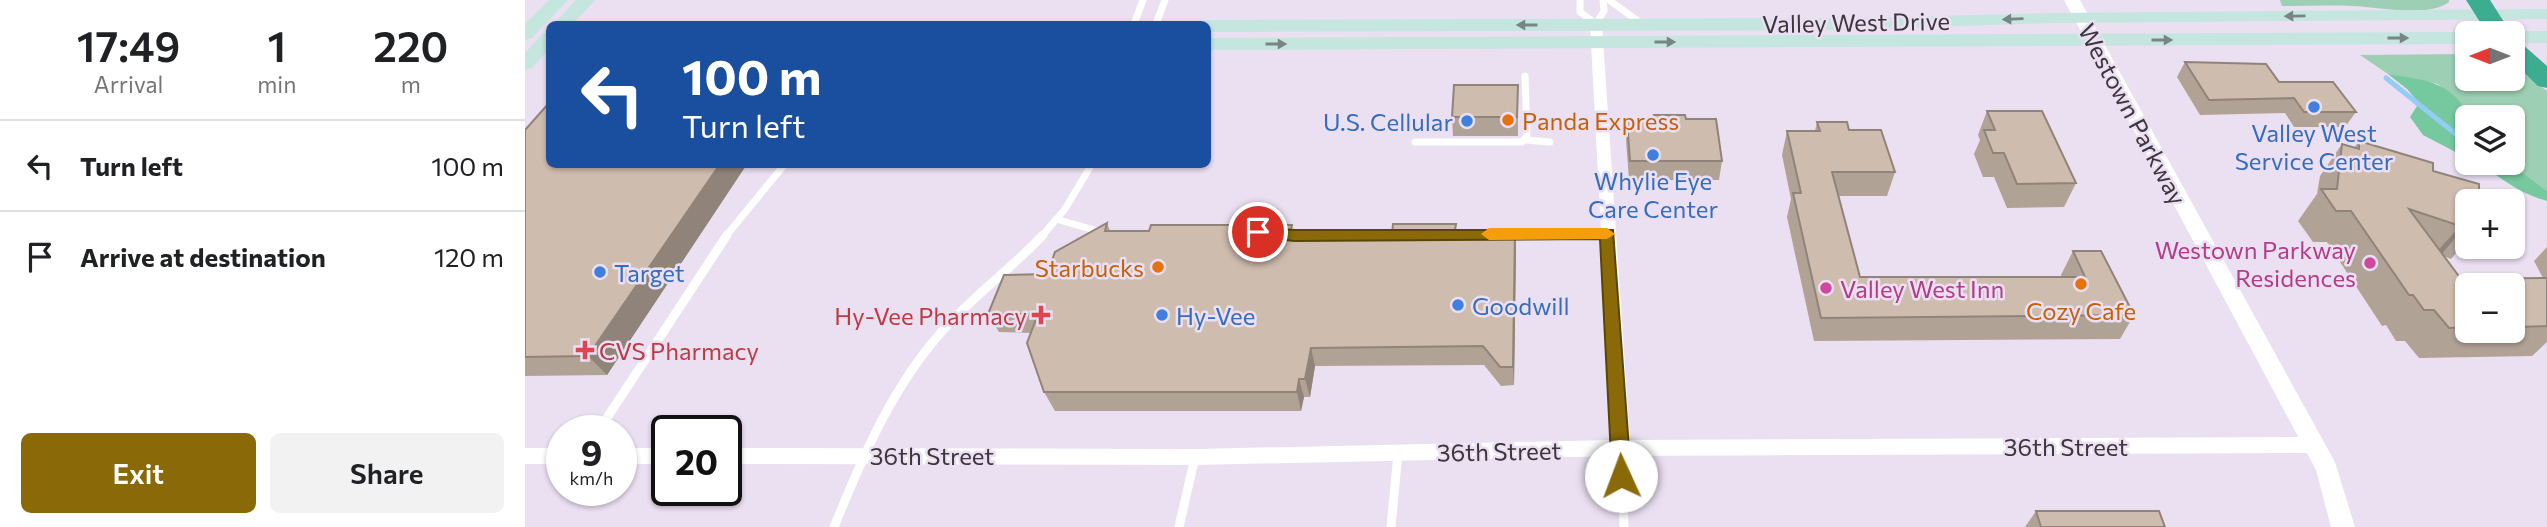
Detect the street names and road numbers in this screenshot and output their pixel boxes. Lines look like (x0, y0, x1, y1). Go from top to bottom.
street label: Valley West Drive (1762, 6, 1950, 38)
street label: Westown Parkway (2073, 18, 2193, 210)
street label: 36th Street (2004, 432, 2128, 461)
street label: 36th Street (1437, 435, 1562, 467)
street label: 36th Street (870, 441, 994, 470)

